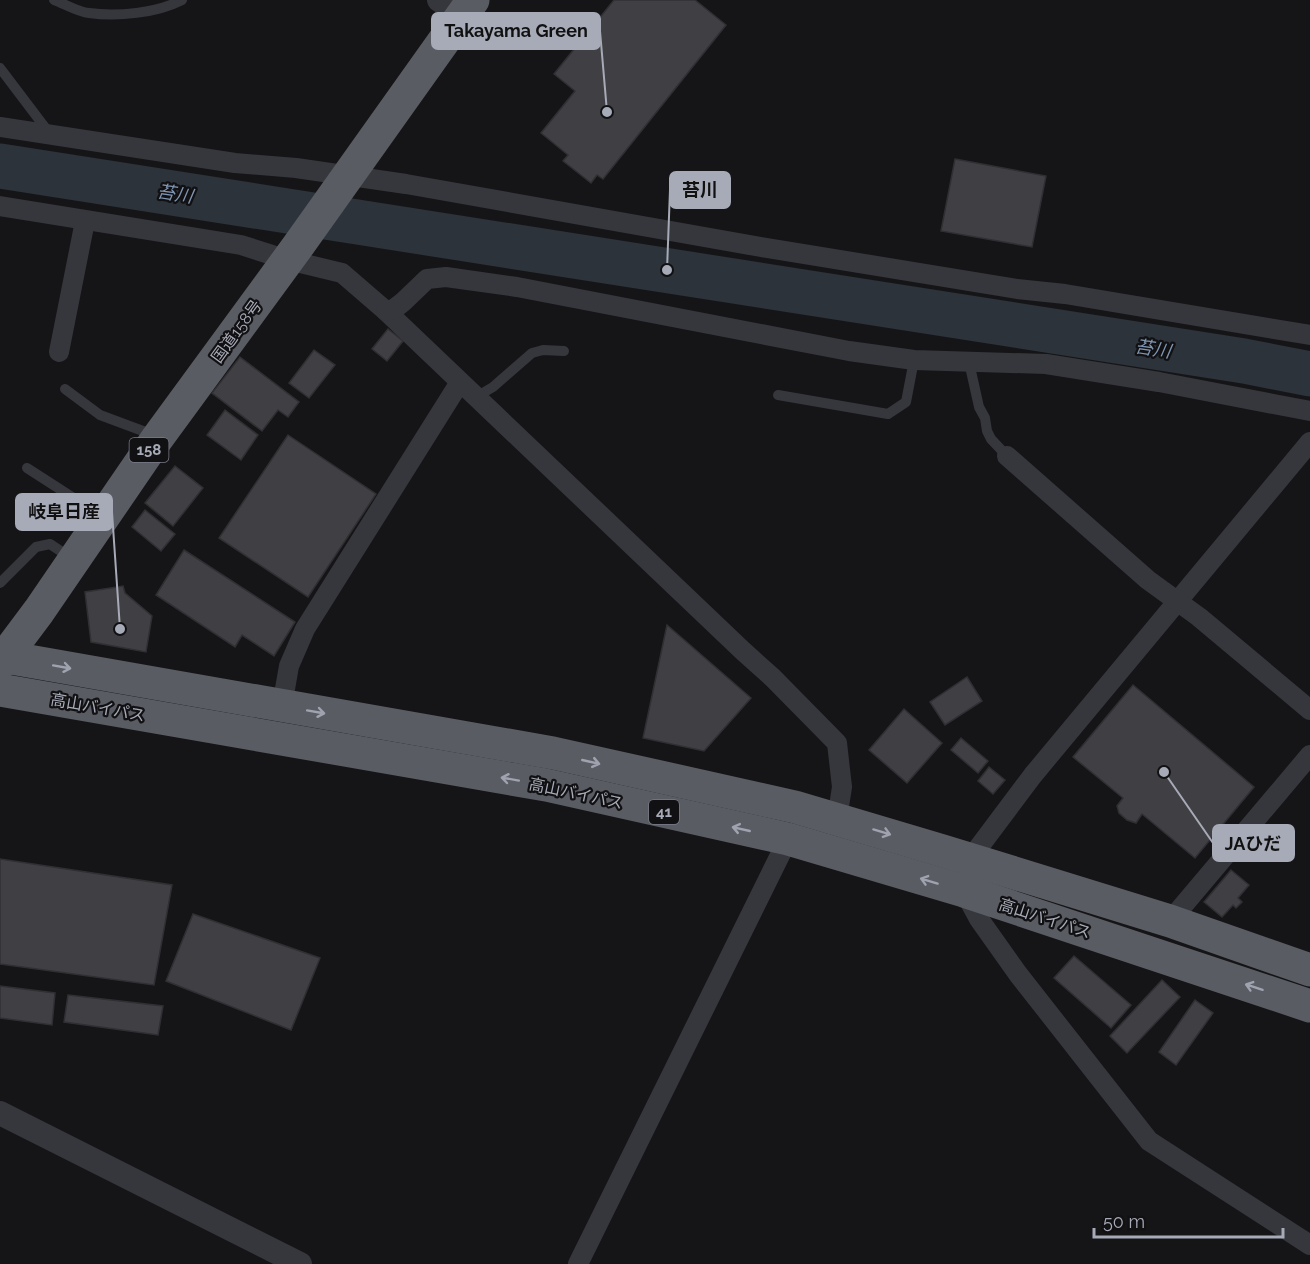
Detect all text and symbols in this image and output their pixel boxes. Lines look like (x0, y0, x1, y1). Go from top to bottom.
callout: Takayama Green (432, 13, 600, 49)
text: Takayama Green (444, 20, 588, 41)
callout: 苔川 (670, 172, 730, 208)
text: 苔川 (682, 179, 718, 200)
water label: 苔川 (156, 180, 196, 207)
street label: 国道158号 (207, 296, 266, 366)
water label: 苔川 (1134, 335, 1174, 362)
road number: 158 (130, 438, 168, 462)
callout: 岐阜日産 (16, 494, 112, 530)
text: 岐阜日産 (28, 501, 100, 522)
one-way arrow (52, 662, 71, 673)
street label: 高山バイパス (49, 690, 147, 725)
one-way arrow (306, 706, 326, 717)
one-way arrow (581, 756, 600, 768)
one-way arrow (501, 773, 520, 784)
street label: 高山バイパス (527, 774, 625, 813)
road number: 41 (649, 800, 679, 824)
one-way arrow (732, 823, 752, 834)
callout: JAひだ (1213, 825, 1294, 861)
one-way arrow (872, 827, 891, 838)
text: JAひだ (1225, 833, 1281, 854)
one-way arrow (920, 875, 939, 886)
street label: 高山バイパス (996, 895, 1093, 942)
one-way arrow (1245, 981, 1264, 992)
scale bar (1094, 1201, 1283, 1239)
text: 50 m (1103, 1211, 1145, 1232)

